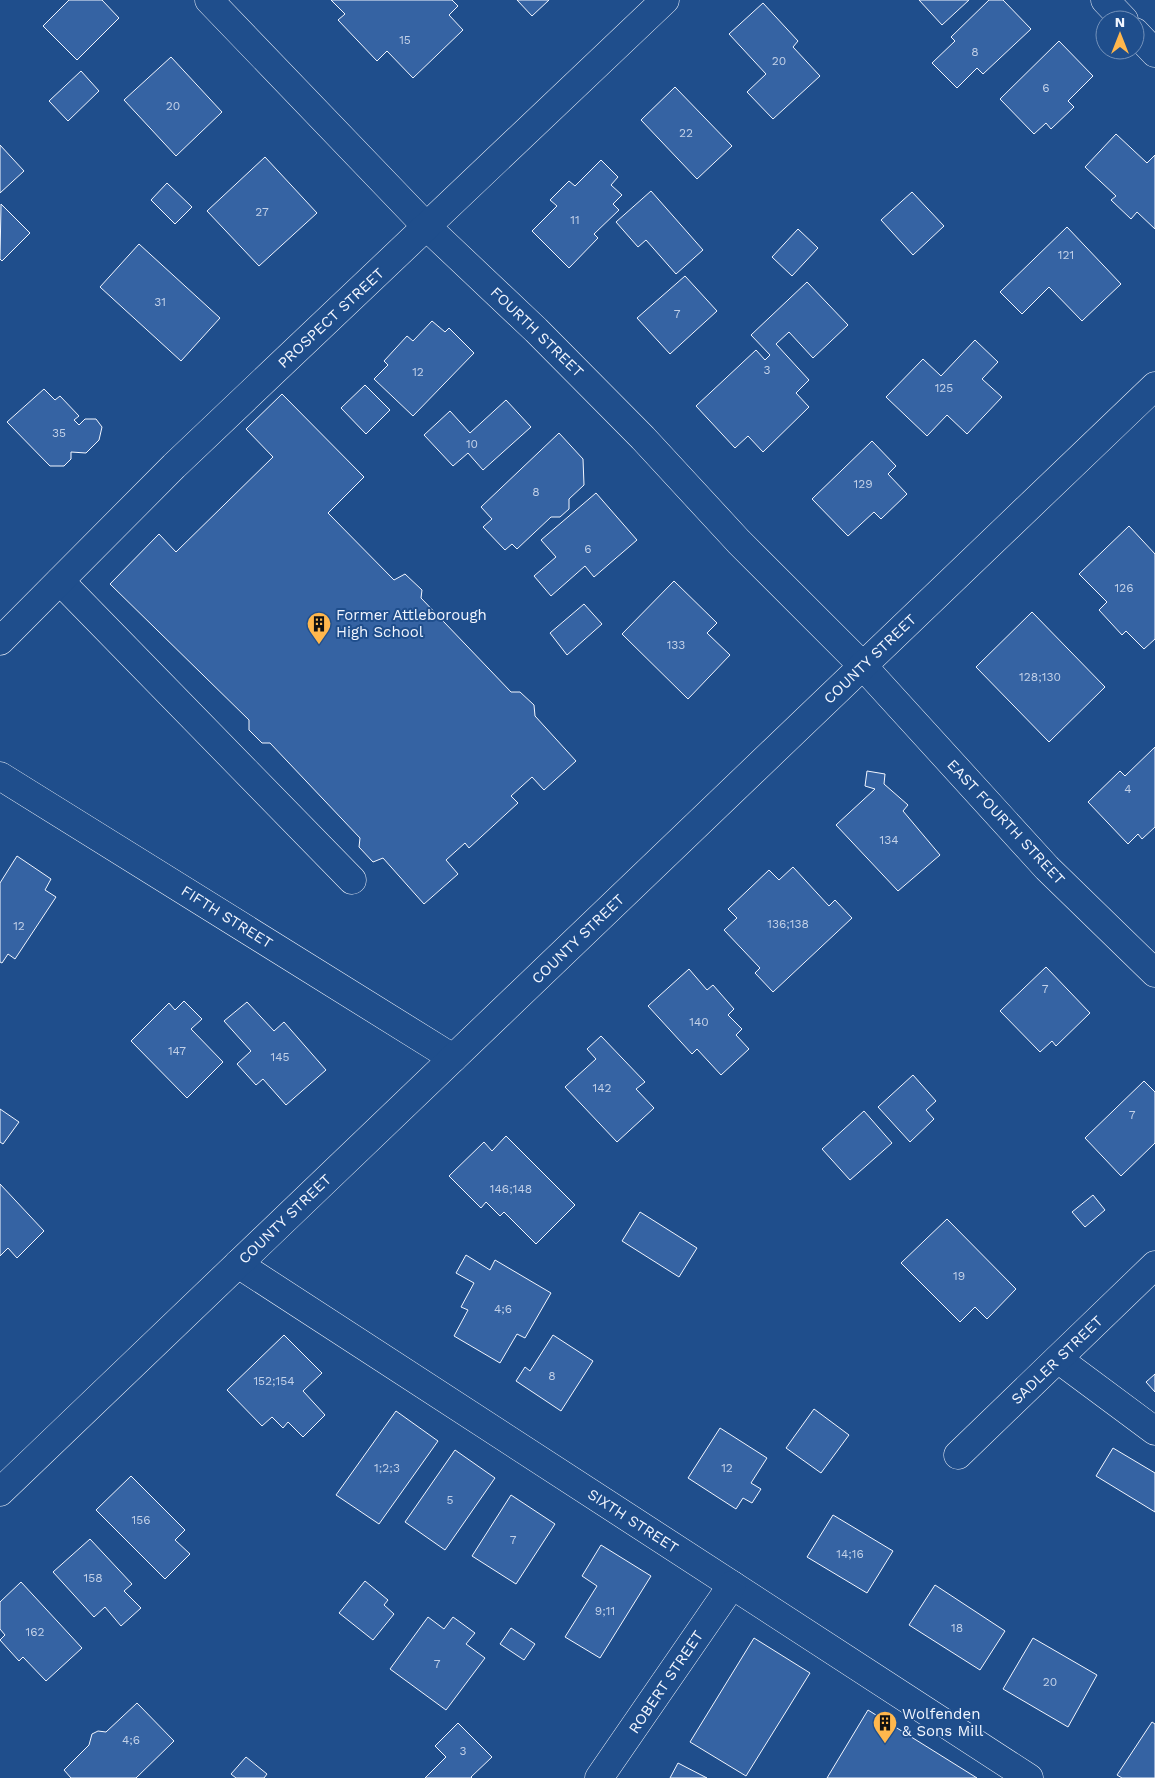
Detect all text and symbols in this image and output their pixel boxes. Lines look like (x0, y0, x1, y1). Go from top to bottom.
north arrow (1095, 10, 1145, 60)
text: N (1115, 14, 1125, 30)
house number: 15 (399, 33, 411, 47)
house number: 8 (971, 45, 979, 59)
house number: 20 (772, 54, 786, 68)
house number: 6 (1042, 81, 1050, 95)
house number: 20 (166, 99, 180, 113)
house number: 22 (679, 126, 693, 140)
house number: 27 (255, 205, 269, 219)
house number: 11 (570, 213, 580, 227)
house number: 121 (1058, 248, 1074, 262)
street label: PROSPECT STREET (274, 264, 388, 372)
street label: FOURTH STREET (487, 283, 587, 381)
house number: 31 (154, 295, 166, 309)
house number: 7 (674, 307, 681, 321)
house number: 3 (764, 363, 771, 377)
house number: 12 (412, 365, 424, 379)
house number: 125 (935, 381, 953, 395)
house number: 35 (52, 426, 66, 440)
house number: 10 (466, 437, 478, 451)
house number: 129 (853, 477, 873, 491)
house number: 8 (532, 485, 540, 499)
house number: 6 (584, 542, 592, 556)
house number: 126 (1115, 581, 1133, 595)
place label: Former Attleborough High School (336, 606, 487, 641)
street label: COUNTY STREET (820, 610, 920, 708)
building icon: Former Attleborough High School (306, 611, 332, 645)
house number: 133 (667, 638, 685, 652)
house number: 128;130 (1019, 670, 1061, 684)
street label: EAST FOURTH STREET (943, 756, 1069, 888)
house number: 4 (1124, 782, 1132, 796)
house number: 134 (879, 833, 899, 847)
street label: FIFTH STREET (178, 882, 276, 952)
street label: COUNTY STREET (528, 890, 628, 988)
house number: 136;138 (767, 917, 809, 931)
house number: 12 (13, 919, 25, 933)
house number: 7 (1042, 982, 1049, 996)
house number: 140 (689, 1015, 709, 1029)
house number: 147 (168, 1044, 186, 1058)
house number: 145 (271, 1050, 290, 1064)
house number: 142 (592, 1081, 612, 1095)
house number: 7 (1129, 1108, 1136, 1122)
street label: COUNTY STREET (235, 1170, 335, 1268)
house number: 146;148 (490, 1182, 532, 1196)
house number: 19 (953, 1269, 965, 1283)
house number: 4;6 (494, 1302, 512, 1316)
street label: SADLER STREET (1008, 1312, 1106, 1408)
house number: 8 (548, 1369, 556, 1383)
house number: 152;154 (253, 1374, 295, 1388)
house number: 1;2;3 (374, 1461, 400, 1475)
house number: 12 (721, 1461, 733, 1475)
street label: SIXTH STREET (584, 1485, 682, 1557)
house number: 5 (447, 1493, 454, 1507)
house number: 156 (132, 1513, 150, 1527)
house number: 7 (510, 1533, 517, 1547)
house number: 14;16 (836, 1547, 864, 1561)
house number: 158 (83, 1571, 103, 1585)
house number: 9;11 (595, 1604, 615, 1618)
house number: 18 (951, 1621, 963, 1635)
house number: 162 (26, 1625, 44, 1639)
street label: ROBERT STREET (625, 1627, 707, 1737)
house number: 7 (434, 1657, 441, 1671)
house number: 20 (1043, 1675, 1057, 1689)
place label: Wolfenden & Sons Mill (902, 1705, 984, 1740)
building icon: Wolfenden & Sons Mill (872, 1710, 898, 1744)
house number: 4;6 (122, 1733, 140, 1747)
house number: 3 (460, 1744, 467, 1758)

